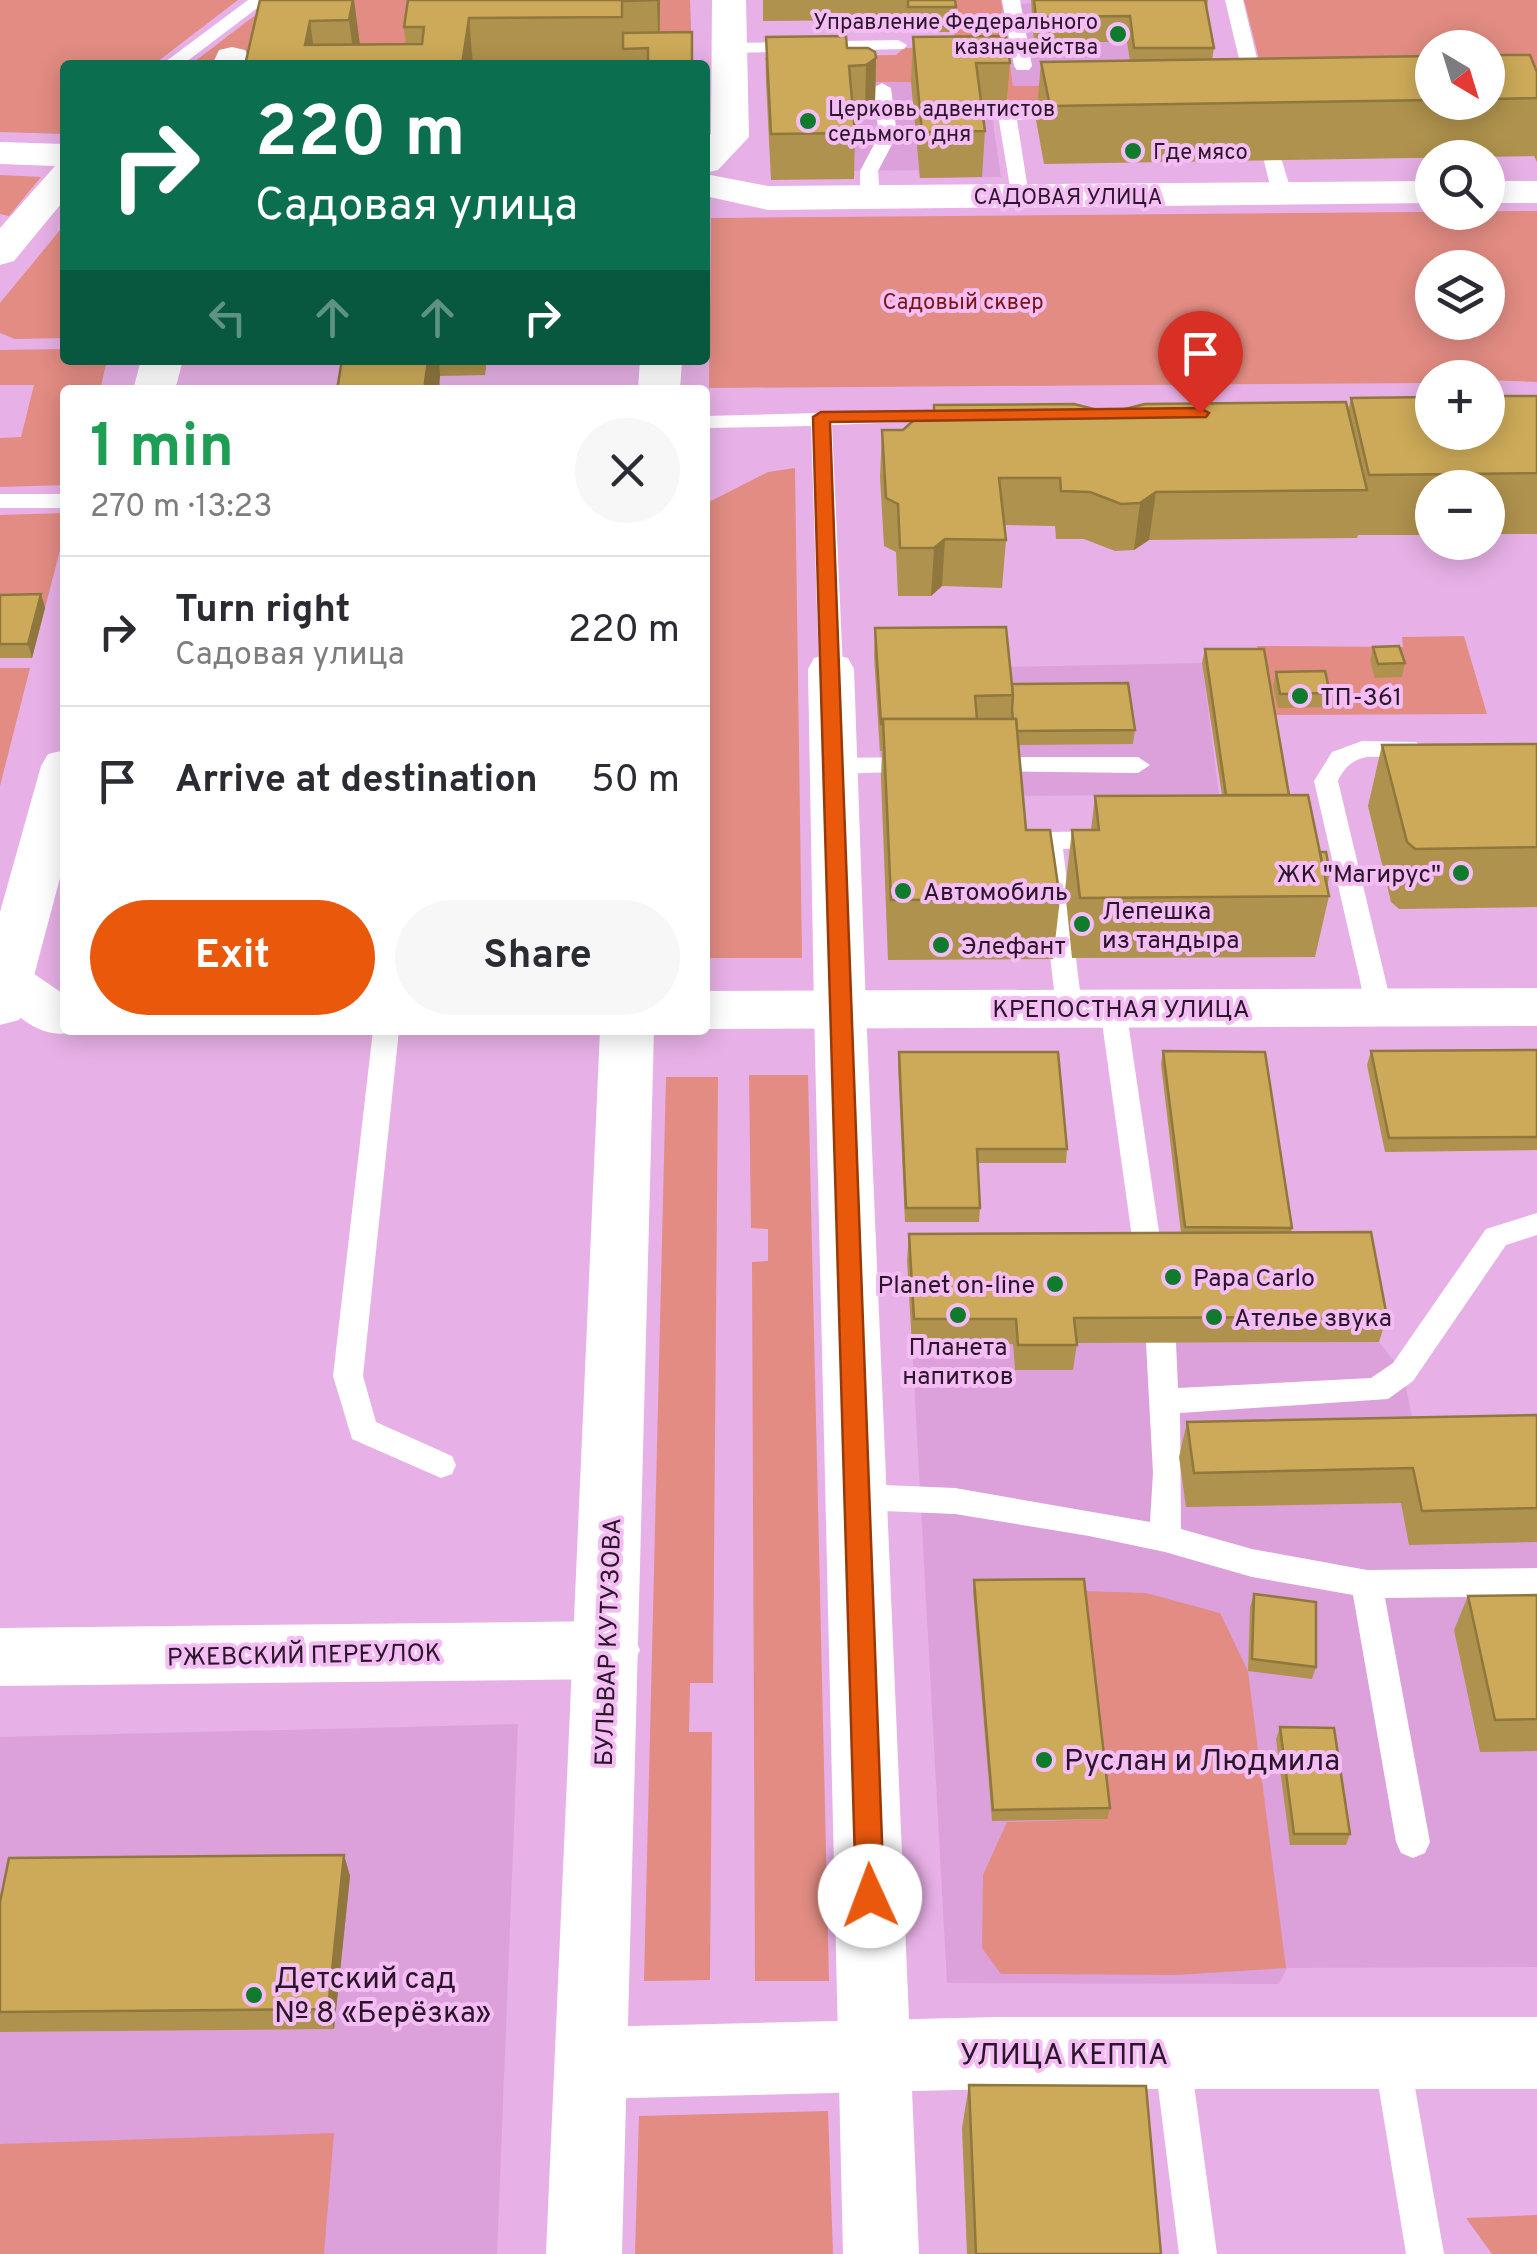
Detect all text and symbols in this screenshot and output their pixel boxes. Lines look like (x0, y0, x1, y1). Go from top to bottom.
place label: Управление Федерального казначейства (813, 10, 1098, 62)
marker: Управление Федерального казначейства (1107, 23, 1129, 45)
north arrow (1415, 30, 1505, 120)
map controls (1415, 30, 1505, 560)
text: 220 m (255, 92, 465, 181)
place label: Церковь адвентистов седьмого дня (828, 97, 1055, 149)
icon: right (90, 100, 220, 230)
marker: Церковь адвентистов седьмого дня (797, 110, 819, 132)
marker: Где мясо (1122, 140, 1144, 162)
place label: Где мясо (1153, 140, 1248, 167)
button: search (1415, 140, 1505, 230)
text: Садовая улица (255, 179, 578, 236)
street label: САДОВАЯ УЛИЦА (973, 185, 1163, 212)
button: layers (1415, 250, 1505, 340)
icon: left (200, 290, 255, 345)
icon: ahead (305, 290, 360, 345)
icon: ahead (410, 290, 465, 345)
icon: right (515, 290, 570, 345)
park label: Садовый сквер (882, 290, 1044, 317)
pin (1158, 311, 1243, 414)
icon: arrive (1173, 326, 1228, 381)
button: + (1415, 360, 1505, 450)
text: 1 min (90, 412, 234, 488)
button: close (575, 418, 680, 523)
button: − (1415, 470, 1505, 560)
text: 270 m · 13:23 (90, 488, 272, 528)
text: Turn right (175, 587, 350, 636)
icon: right (90, 604, 145, 659)
text: 220 m (568, 607, 680, 656)
text: Садовая улица (175, 636, 405, 676)
place label: ТП-361 (1320, 683, 1402, 715)
marker: ТП-361 (1289, 685, 1311, 707)
icon: arrive (90, 754, 145, 809)
text: Arrive at destination (175, 757, 538, 806)
text: 50 m (591, 757, 680, 806)
place label: ЖК "Магирус" (1277, 860, 1441, 892)
marker: ЖК "Магирус" (1450, 862, 1472, 884)
place label: Автомобиль (923, 878, 1068, 910)
marker: Автомобиль (892, 880, 914, 902)
place label: Лепешка из тандыра (1102, 897, 1240, 958)
button: Exit (90, 900, 375, 1015)
button: Share (395, 900, 680, 1015)
marker: Лепешка из тандыра (1071, 913, 1093, 935)
place label: Элефант (961, 932, 1066, 964)
marker: Элефант (930, 934, 952, 956)
street label: КРЕПОСТНАЯ УЛИЦА (992, 995, 1250, 1027)
place label: Papa Carlo (1193, 1264, 1315, 1296)
marker: Papa Carlo (1162, 1266, 1184, 1288)
place label: Planet on-line (878, 1271, 1035, 1303)
marker: Planet on-line (1044, 1273, 1066, 1295)
marker: Планета напитков (947, 1304, 969, 1326)
place label: Ателье звука (1234, 1304, 1392, 1336)
marker: Ателье звука (1203, 1306, 1225, 1328)
place label: Планета напитков (902, 1333, 1014, 1394)
street label: БУЛЬВАР КУТУЗОВА (590, 1517, 630, 1767)
street label: РЖЕВСКИЙ ПЕРЕУЛОК (167, 1638, 441, 1675)
place label: Руслан и Людмила (1064, 1744, 1340, 1781)
marker: Руслан и Людмила (1033, 1749, 1055, 1771)
position arrow (818, 1844, 922, 1948)
place label: Детский сад № 8 «Берёзка» (274, 1962, 491, 2033)
marker: Детский сад № 8 «Берёзка» (243, 1984, 265, 2006)
street label: УЛИЦА КЕППА (960, 2038, 1168, 2075)

